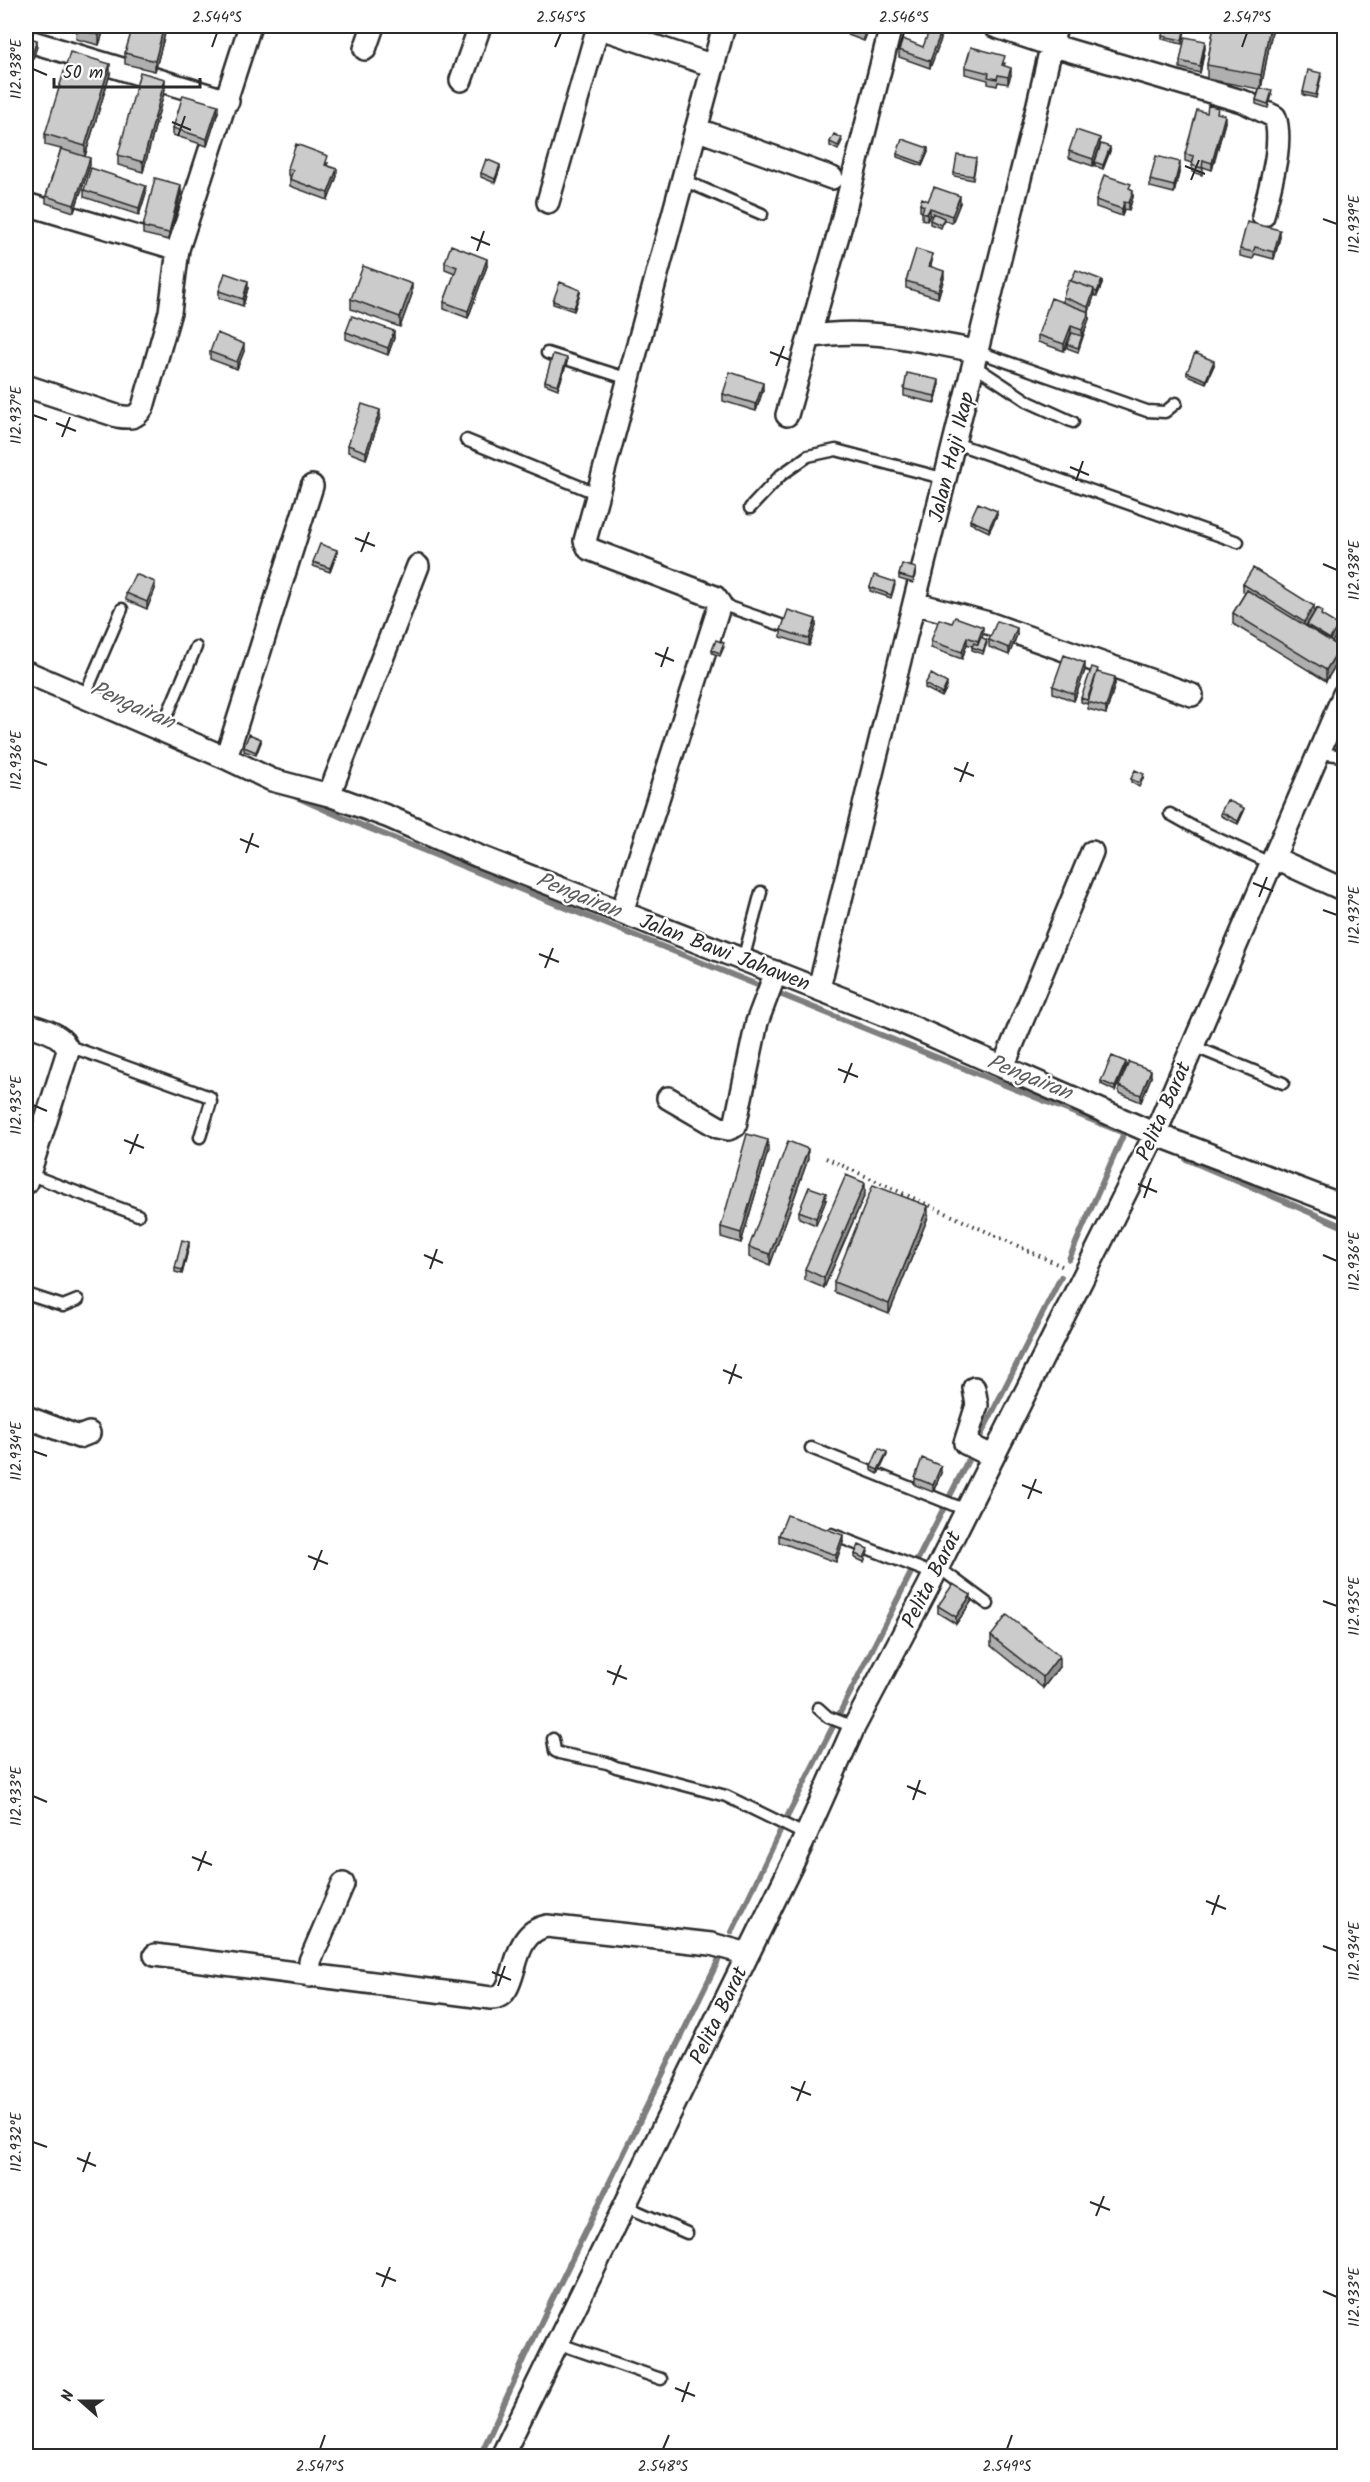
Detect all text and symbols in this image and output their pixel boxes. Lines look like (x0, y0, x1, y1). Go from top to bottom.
text: 2.544°S (192, 6, 242, 30)
text: 2.545°S (536, 6, 586, 30)
text: 2.546°S (879, 6, 929, 30)
text: 2.547°S (1223, 6, 1271, 30)
text: 112.938°E (5, 38, 29, 99)
scale bar (54, 51, 200, 89)
text: 50 m (63, 59, 103, 88)
text: 112.939°E (1343, 193, 1367, 253)
text: 112.937°E (5, 385, 29, 444)
street label: Jalan Haji Ikap (920, 389, 985, 526)
text: 112.938°E (1343, 539, 1367, 600)
water label: Pengairan (84, 672, 182, 741)
text: 112.936°E (5, 729, 29, 790)
water label: Pengairan (530, 863, 628, 930)
text: 112.937°E (1343, 885, 1367, 944)
street label: Jalan Bawi Jahawen (634, 906, 815, 1001)
water label: Pengairan (981, 1045, 1079, 1112)
street label: Pelita Barat (1128, 1056, 1201, 1167)
text: 112.935°E (5, 1074, 29, 1135)
text: 112.936°E (1343, 1230, 1367, 1291)
text: 112.934°E (5, 1420, 29, 1481)
street label: Pelita Barat (894, 1524, 971, 1634)
text: 112.935°E (1343, 1575, 1367, 1636)
text: 112.933°E (5, 1765, 29, 1826)
text: 112.934°E (1343, 1920, 1367, 1981)
street label: Pelita Barat (681, 1960, 758, 2070)
text: 112.932°E (5, 2111, 29, 2172)
text: 112.933°E (1343, 2266, 1367, 2327)
north arrow (51, 2371, 111, 2431)
text: N (55, 2387, 82, 2405)
text: 2.547°S (296, 2455, 344, 2479)
text: 2.548°S (638, 2455, 688, 2479)
text: 2.549°S (983, 2455, 1032, 2479)

